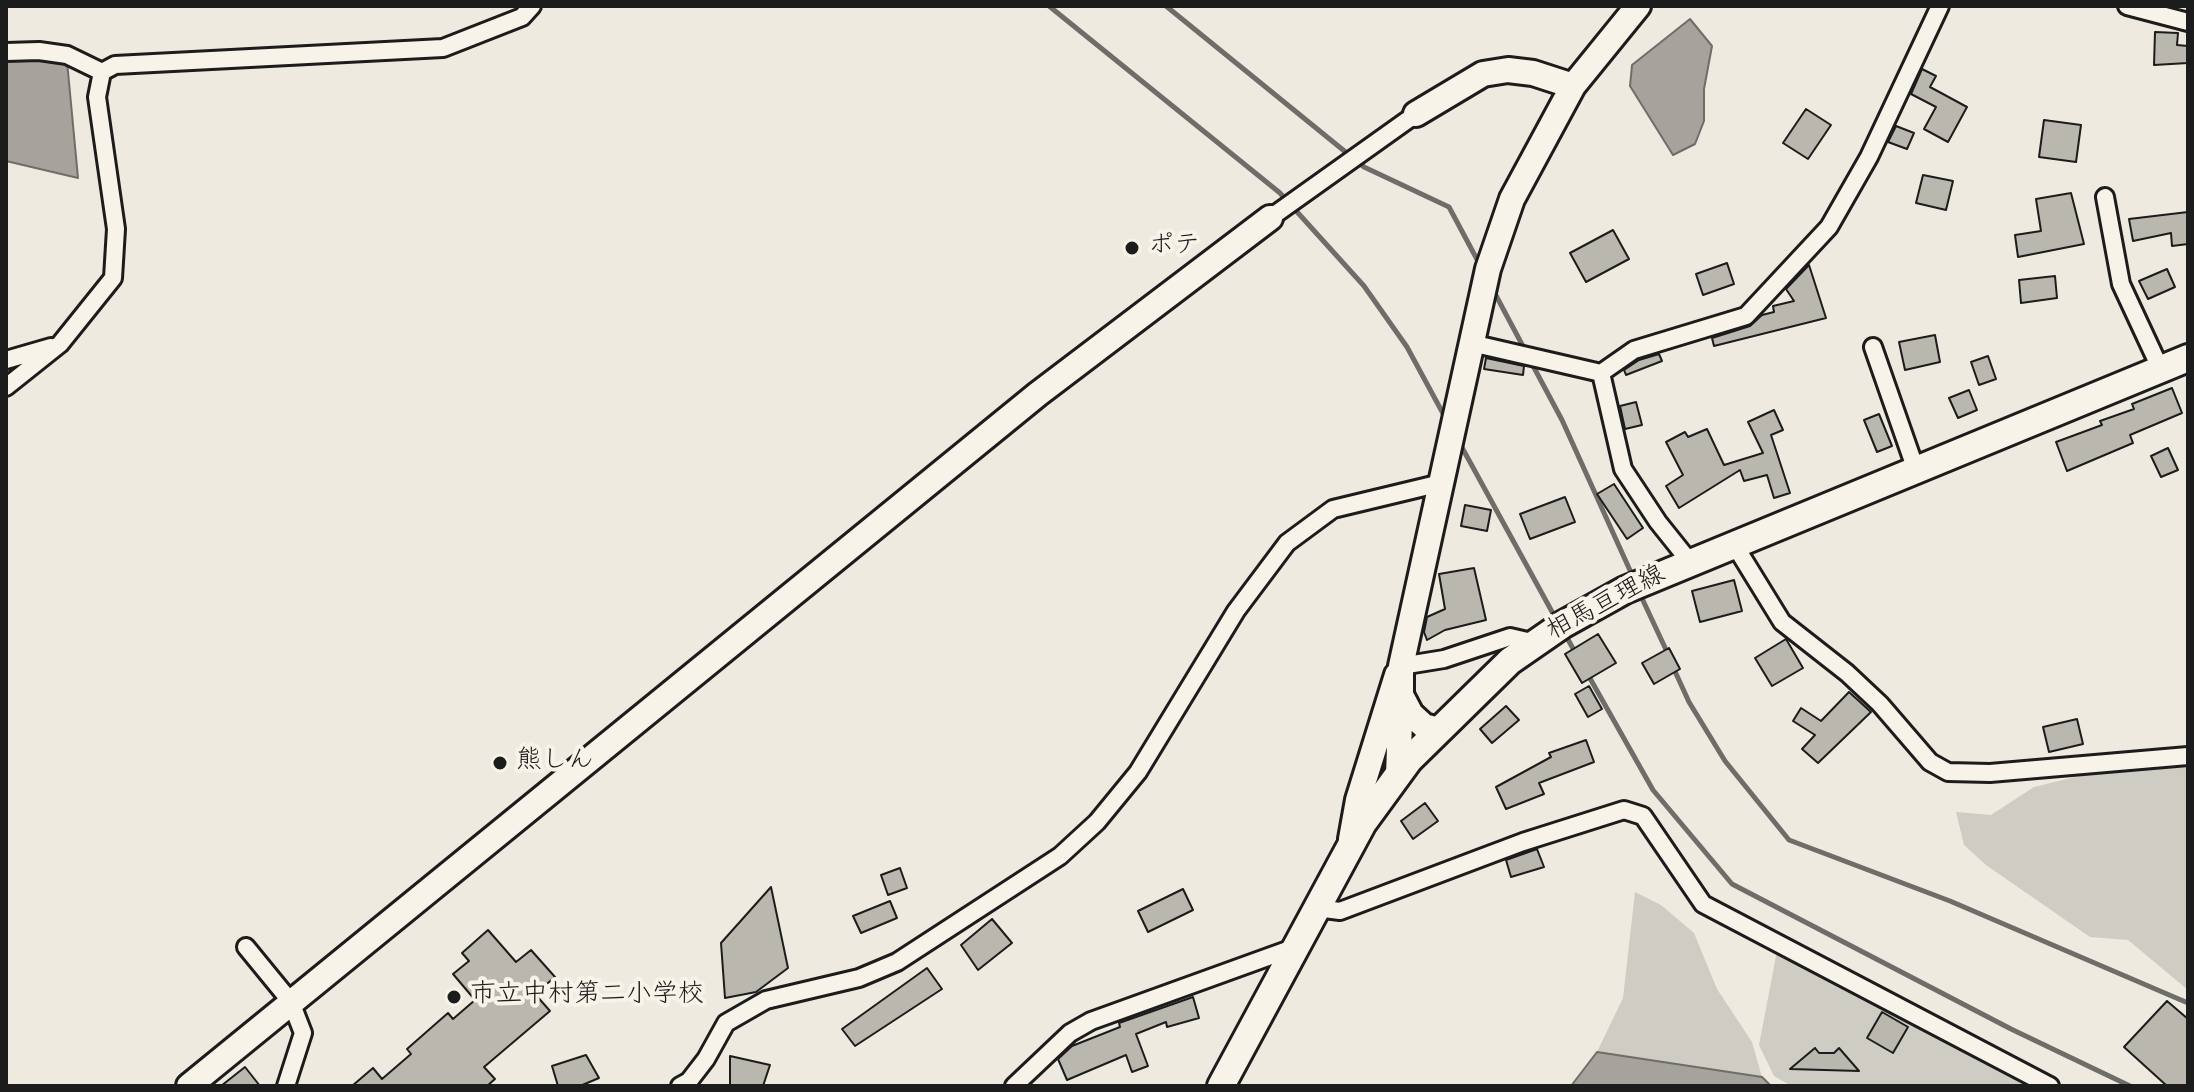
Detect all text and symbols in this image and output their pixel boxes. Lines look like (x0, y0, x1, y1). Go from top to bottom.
place label: ポテ (1148, 232, 1200, 264)
marker: ポテ (1123, 239, 1141, 257)
street label: 相馬亘理線 (1542, 561, 1672, 649)
place label: 熊しん (516, 747, 594, 779)
marker: 熊しん (491, 754, 509, 772)
place label: 市立中村第二小学校 (470, 981, 704, 1013)
marker: 市立中村第二小学校 (445, 988, 463, 1006)

